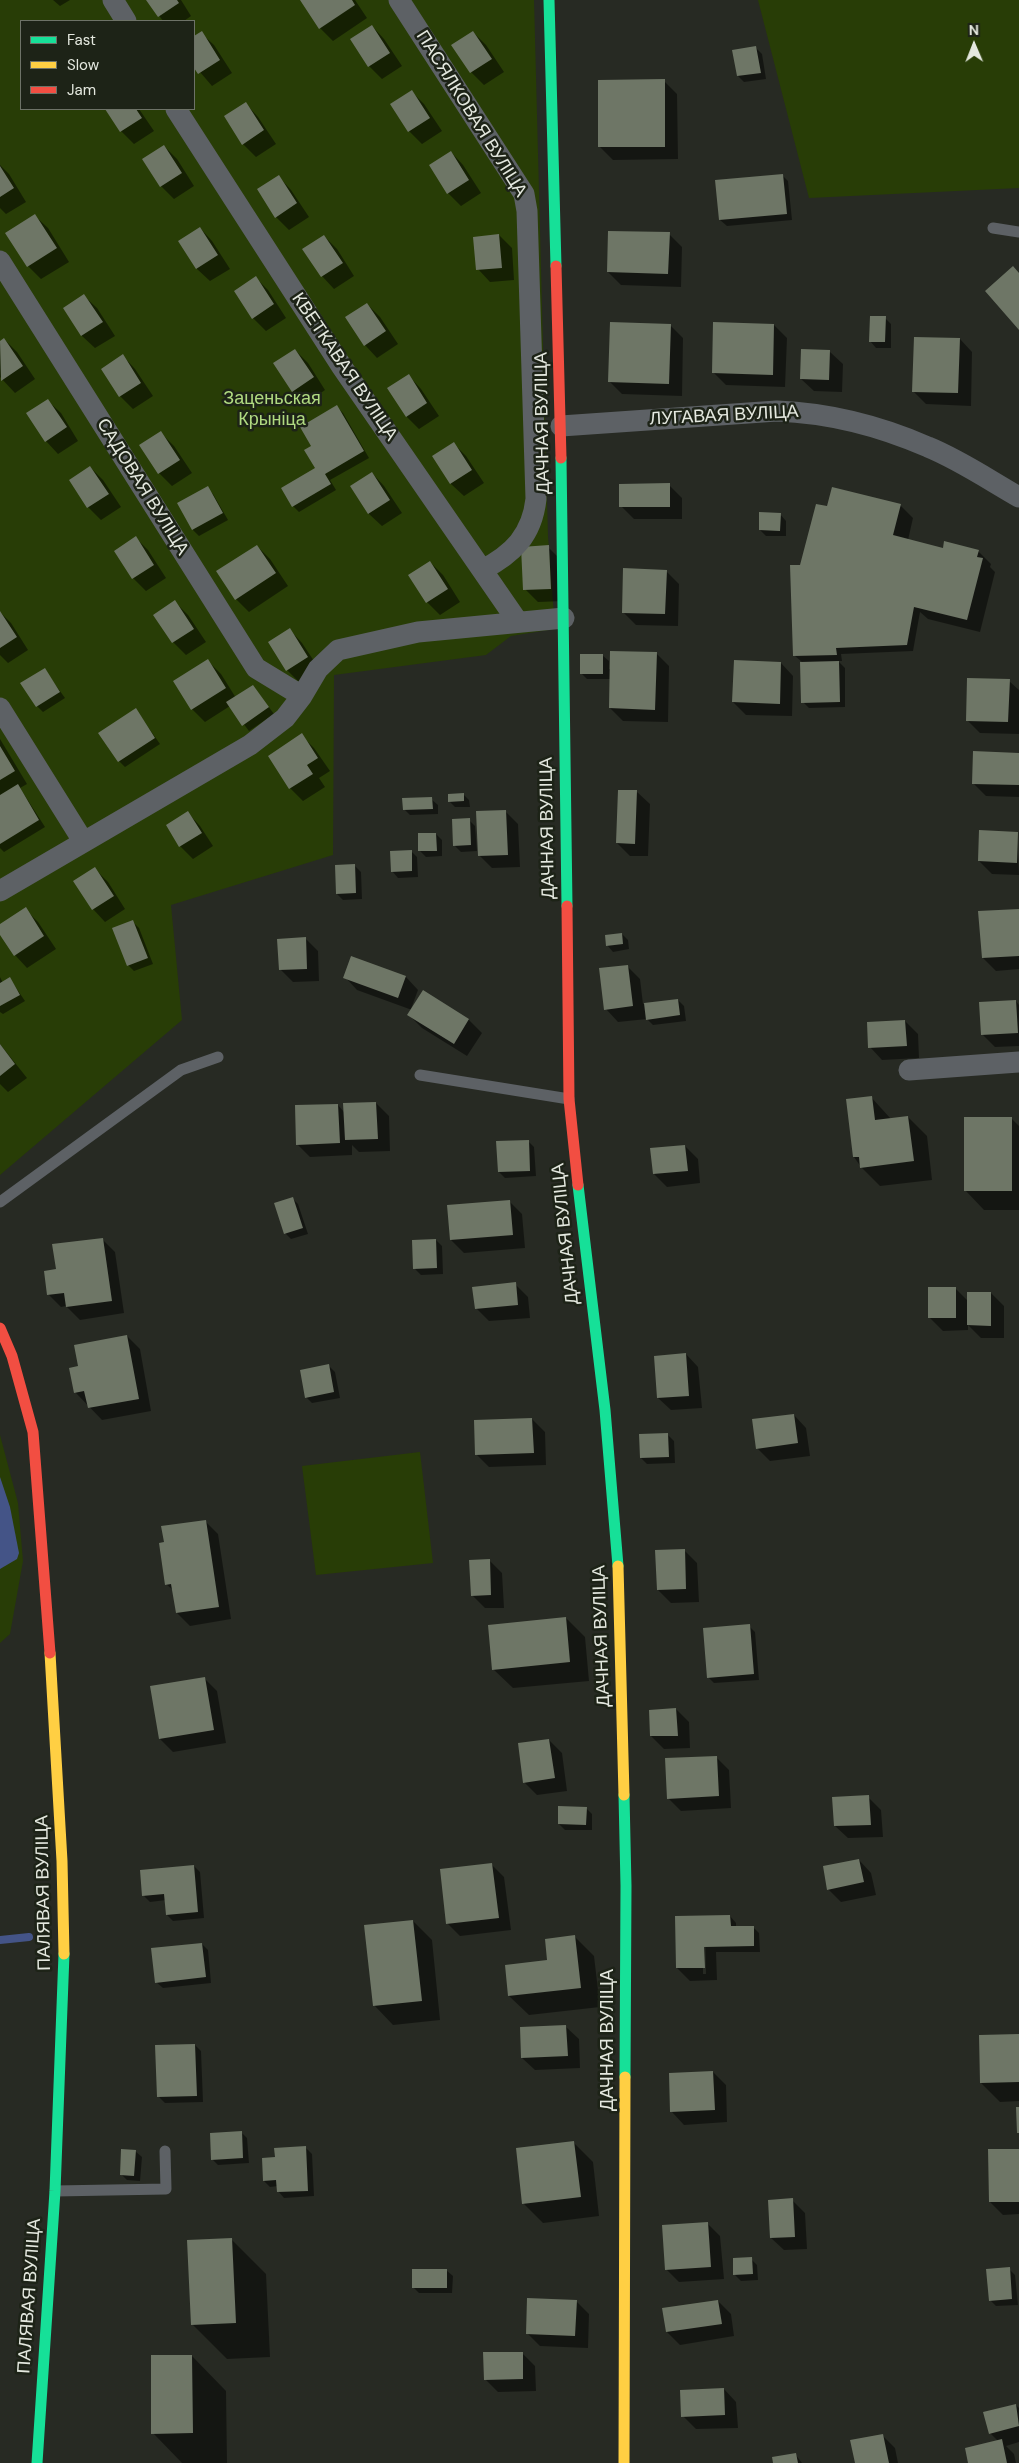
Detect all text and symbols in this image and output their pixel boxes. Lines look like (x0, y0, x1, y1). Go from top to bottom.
legend (20, 20, 195, 110)
north arrow (949, 20, 999, 70)
text: N (968, 21, 979, 39)
street label: ПАСЯЛКОВАЯ ВУЛІЦА (411, 27, 531, 201)
text: Fast (67, 30, 96, 50)
text: Slow (67, 55, 99, 75)
text: Jam (67, 80, 96, 100)
street label: КВЕТКАВАЯ ВУЛІЦА (287, 289, 401, 445)
street label: ДАЧНАЯ ВУЛІЦА (531, 352, 555, 494)
park label: Заценьская Крыніца (223, 388, 321, 430)
street label: ЛУГАВАЯ ВУЛІЦА (649, 401, 799, 431)
street label: САДОВАЯ ВУЛІЦА (91, 415, 193, 559)
street label: ДАЧНАЯ ВУЛІЦА (536, 757, 560, 899)
street label: ДАЧНАЯ ВУЛІЦА (548, 1162, 584, 1306)
street label: ДАЧНАЯ ВУЛІЦА (589, 1565, 615, 1707)
street label: ПАЛЯВАЯ ВУЛІЦА (32, 1815, 56, 1971)
street label: ДАЧНАЯ ВУЛІЦА (597, 1969, 619, 2111)
street label: ПАЛЯВАЯ ВУЛІЦА (14, 2218, 46, 2374)

